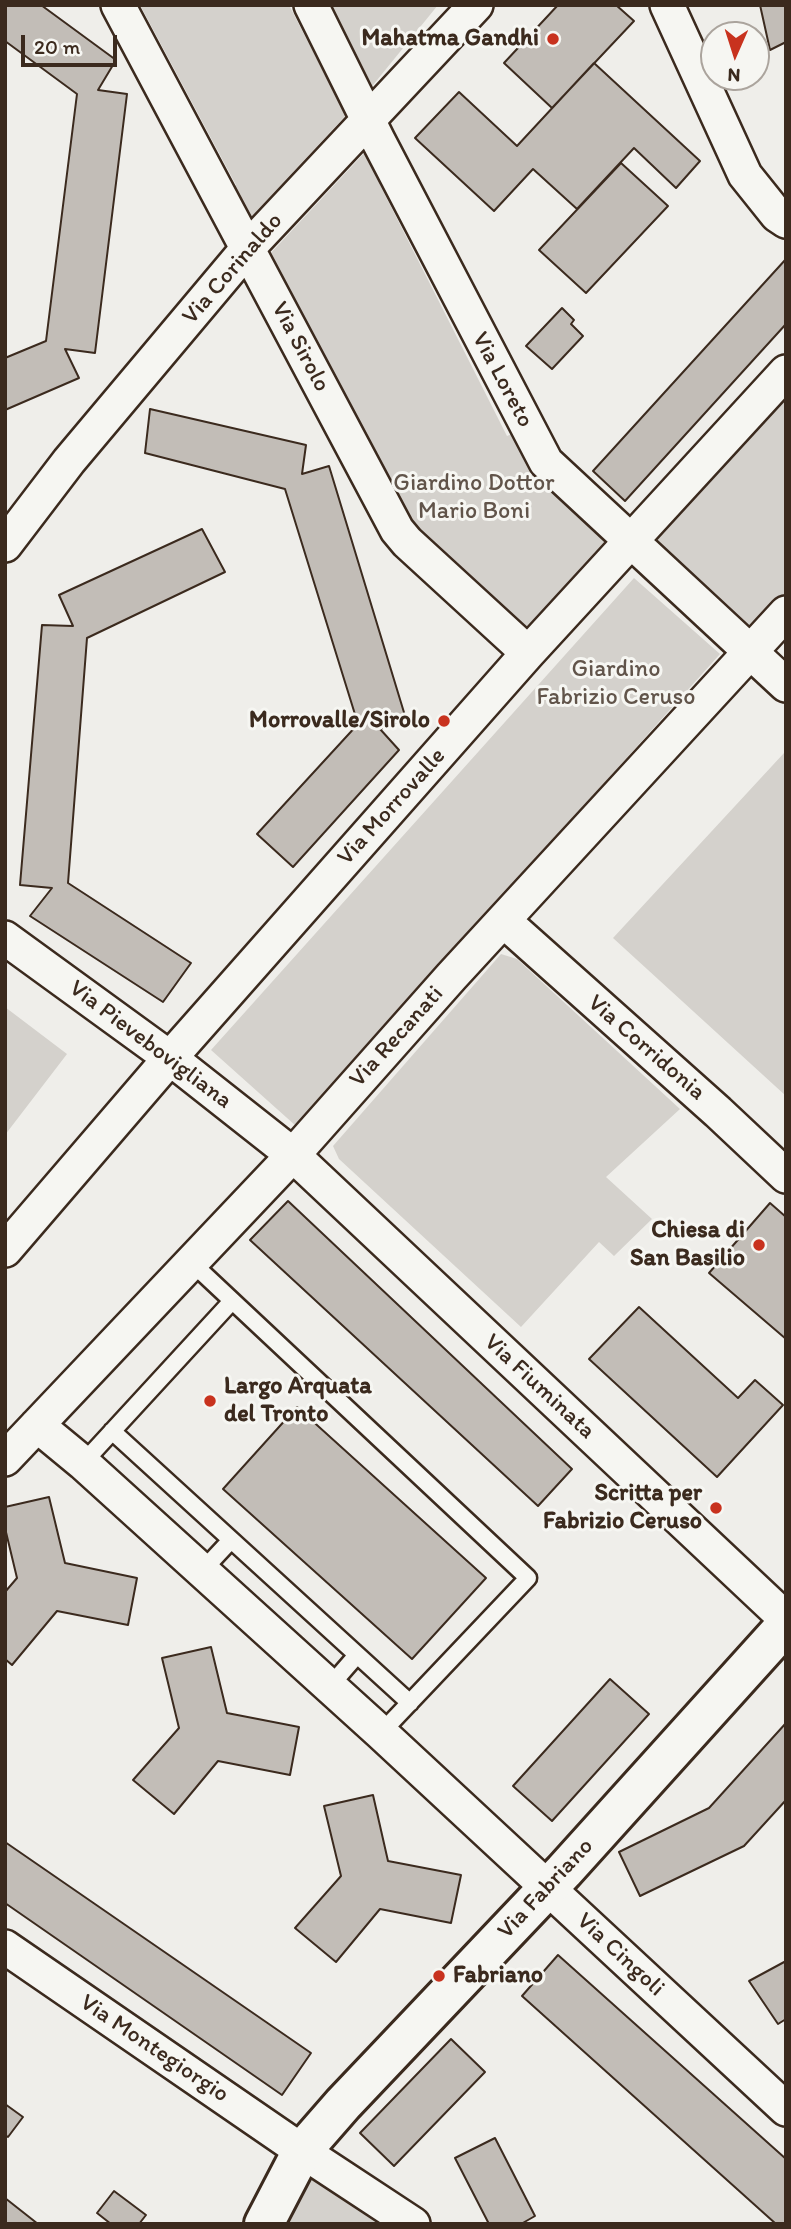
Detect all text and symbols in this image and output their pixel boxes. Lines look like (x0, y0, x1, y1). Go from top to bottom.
scale bar (24, 21, 121, 65)
north arrow (700, 21, 770, 91)
place label: Mahatma Gandhi (361, 25, 539, 53)
marker: Mahatma Gandhi (545, 31, 561, 47)
text: 20 m (34, 34, 80, 59)
text: N (727, 64, 741, 87)
street label: Via Corinaldo (177, 207, 289, 331)
street label: Via Sirolo (264, 297, 336, 397)
street label: Via Loreto (465, 327, 539, 433)
park label: Giardino Dottor Mario Boni (393, 470, 555, 526)
park label: Giardino Fabrizio Ceruso (537, 656, 695, 712)
place label: Morrovalle/Sirolo (249, 707, 430, 735)
marker: Morrovalle/Sirolo (436, 713, 452, 729)
street label: Via Morrovalle (332, 742, 452, 872)
street label: Via Pievebovigliana (63, 974, 237, 1116)
street label: Via Recanati (344, 980, 450, 1094)
street label: Via Corridonia (581, 989, 711, 1107)
place label: Chiesa di San Basilio (630, 1217, 745, 1273)
marker: Chiesa di San Basilio (751, 1237, 767, 1253)
street label: Via Fiuminata (477, 1328, 601, 1446)
place label: Largo Arquata del Tronto (224, 1373, 372, 1429)
marker: Largo Arquata del Tronto (202, 1393, 218, 1409)
place label: Scritta per Fabrizio Ceruso (543, 1480, 702, 1536)
marker: Scritta per Fabrizio Ceruso (708, 1500, 724, 1516)
street label: Via Fabriano (492, 1833, 600, 1945)
street label: Via Cingoli (570, 1907, 670, 2003)
place label: Fabriano (453, 1962, 543, 1990)
marker: Fabriano (431, 1968, 447, 1984)
street label: Via Montegiorgio (74, 1989, 234, 2109)

